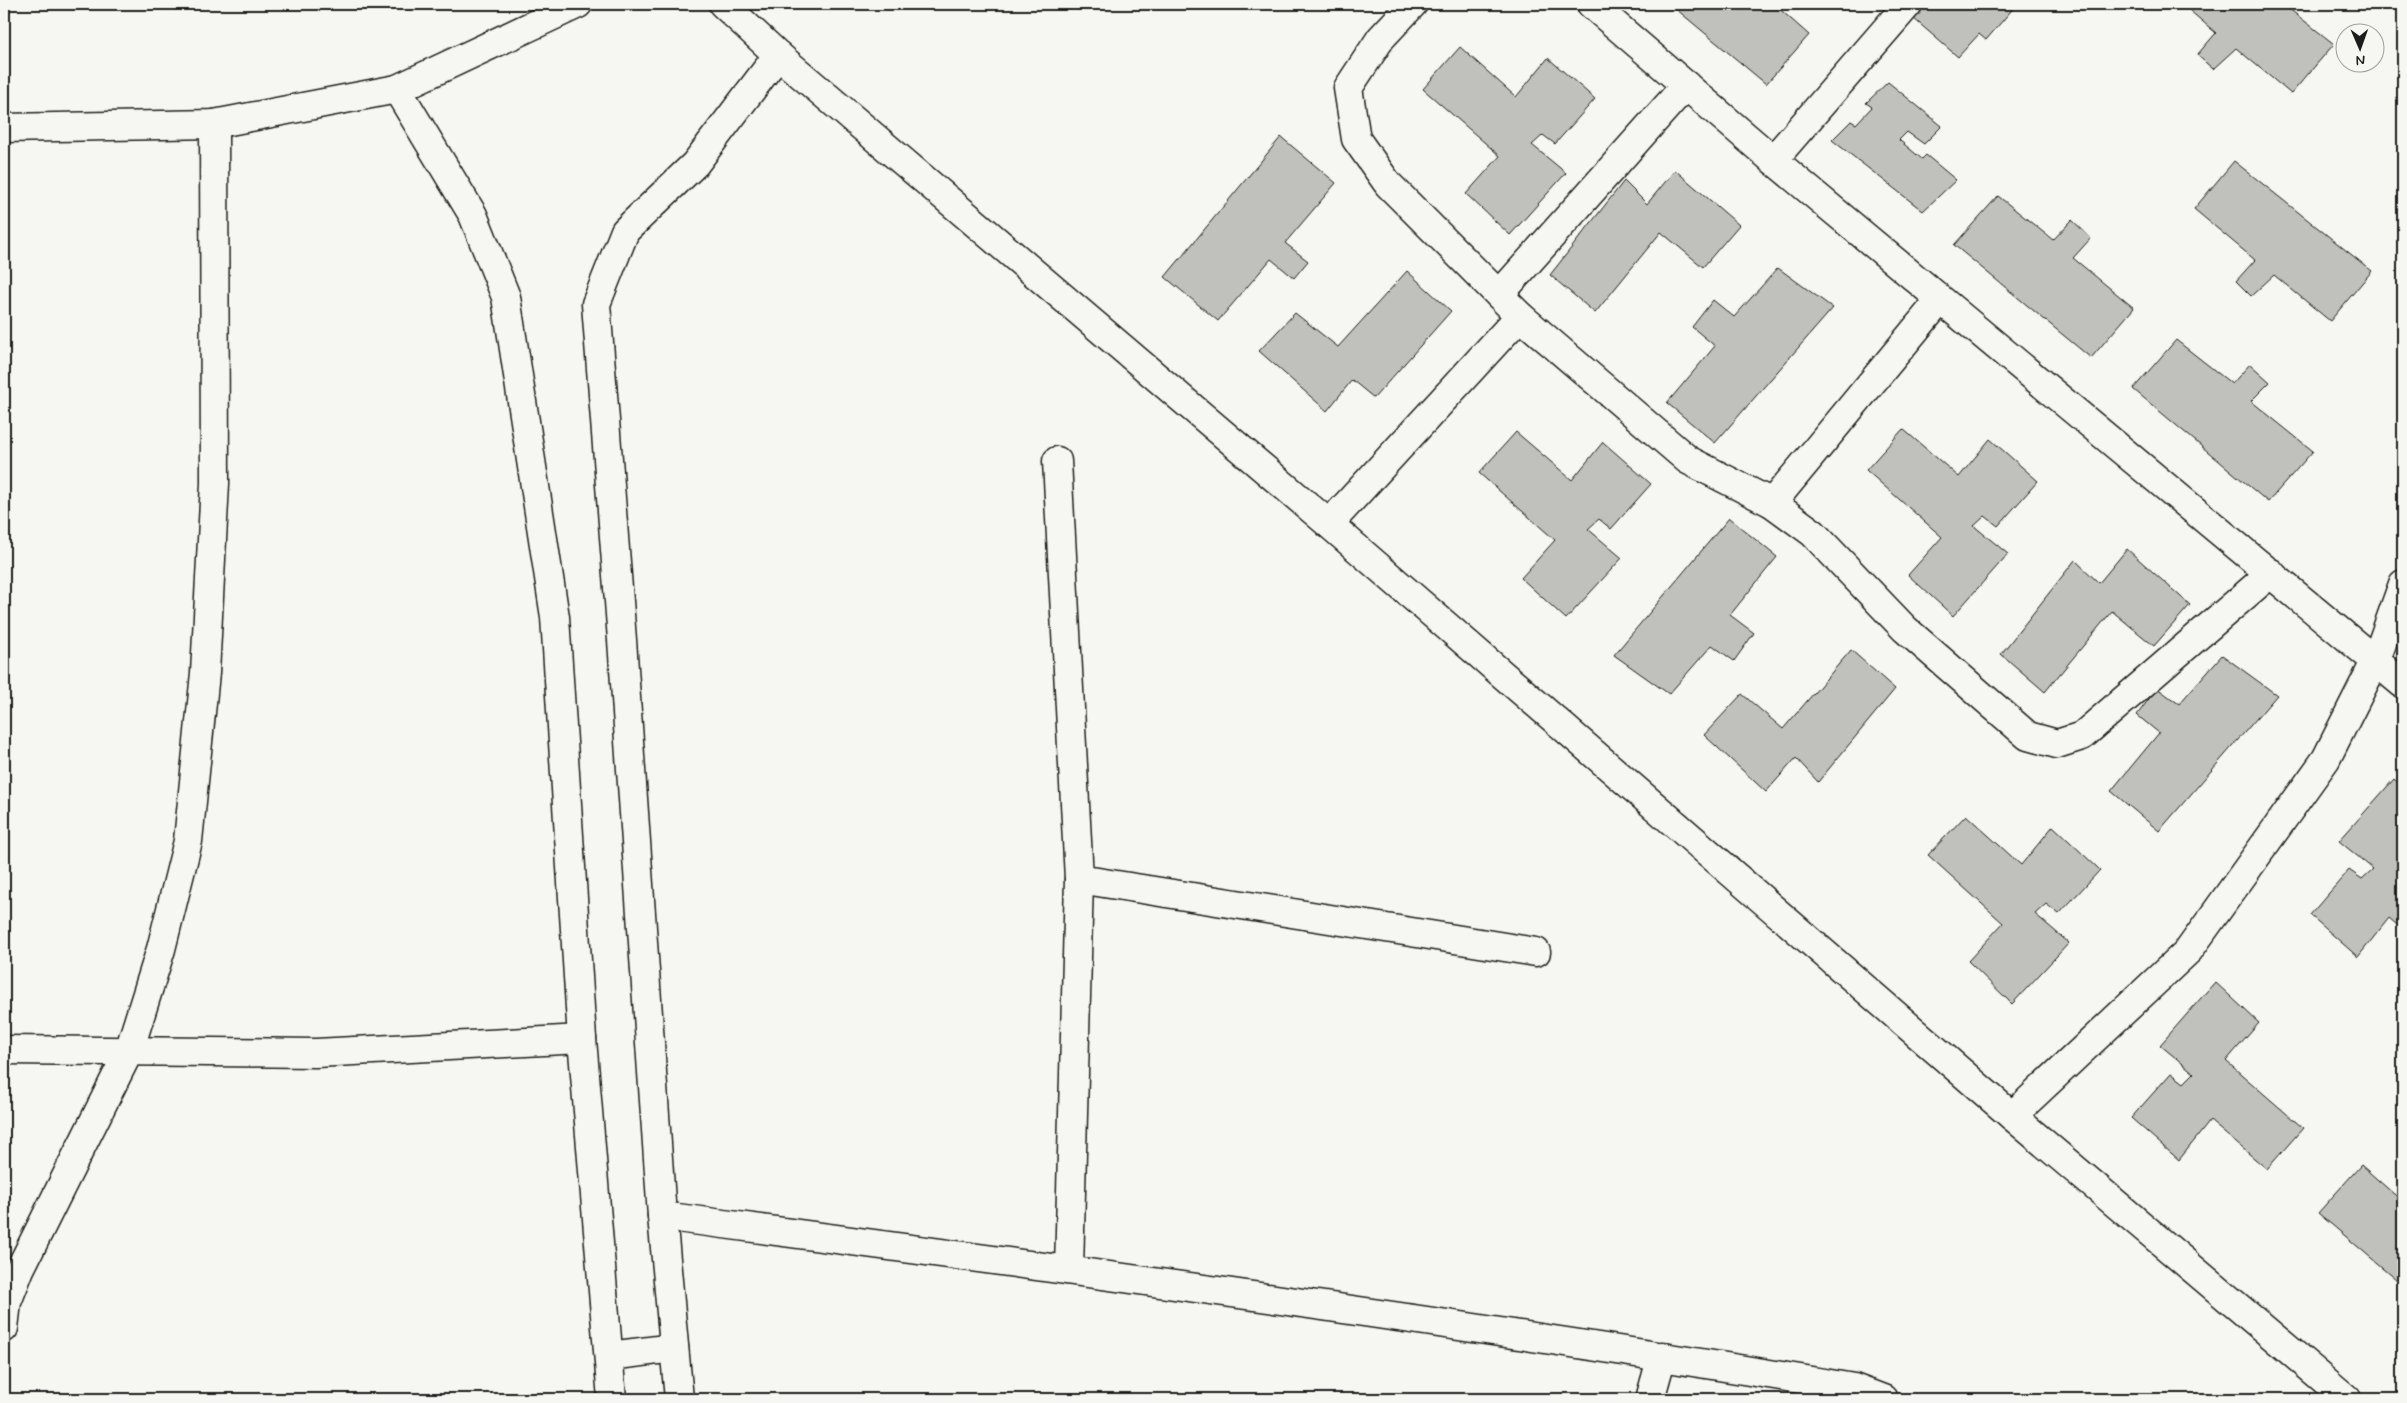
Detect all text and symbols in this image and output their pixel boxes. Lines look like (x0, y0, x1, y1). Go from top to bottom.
north arrow (2334, 22, 2384, 72)
text: N (2355, 51, 2365, 69)

